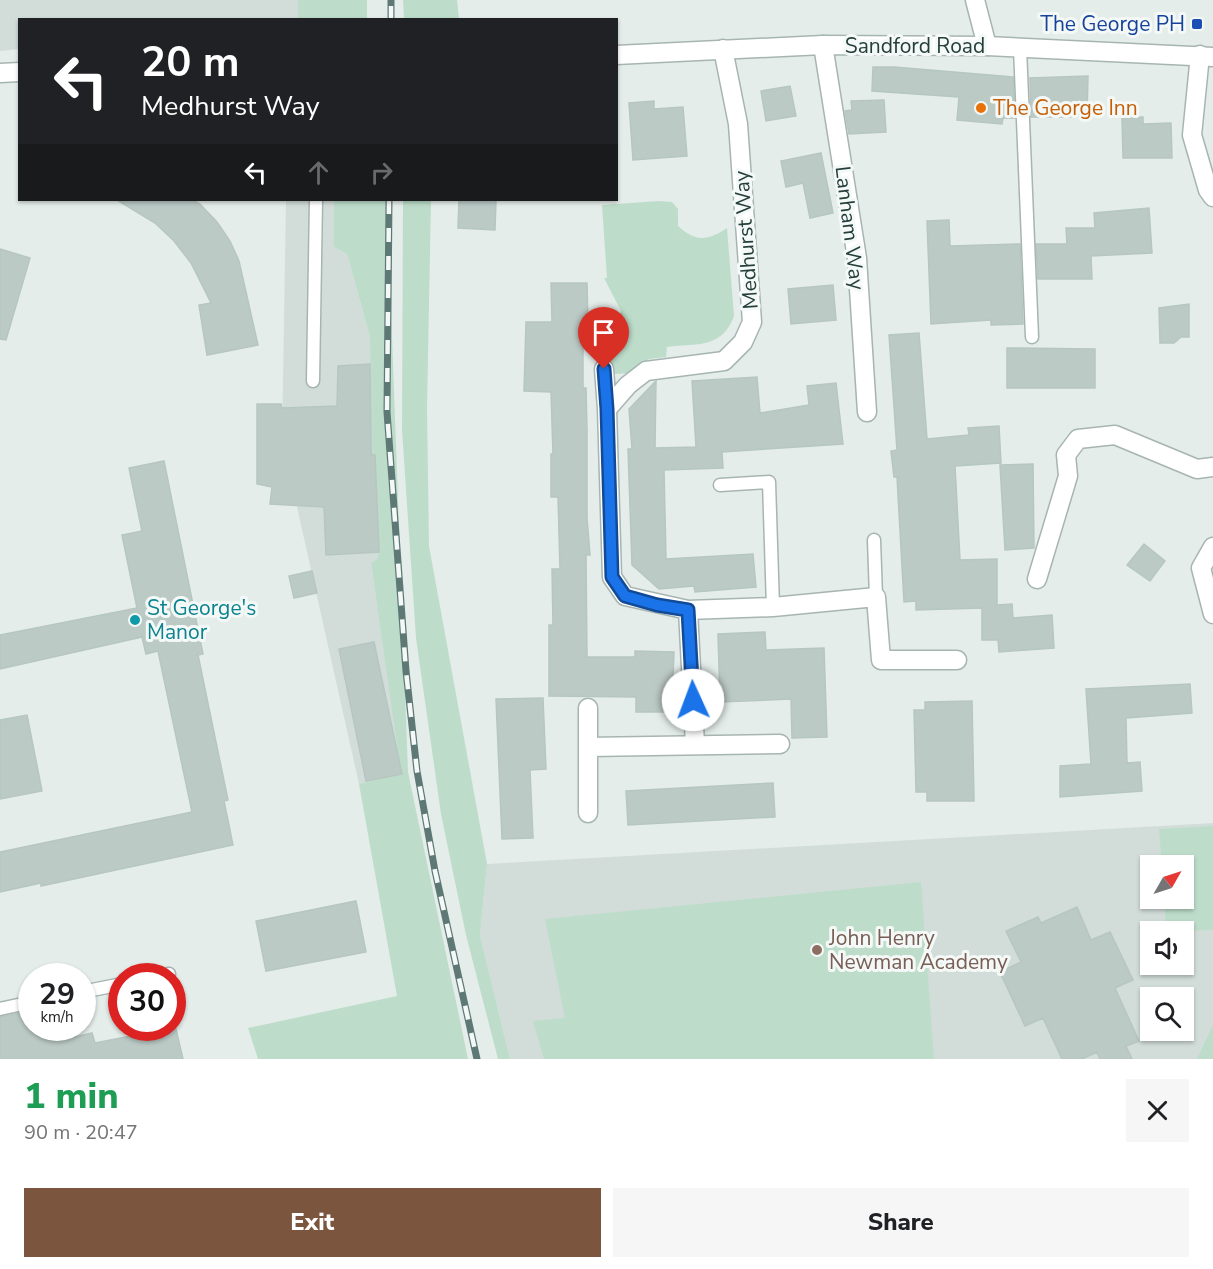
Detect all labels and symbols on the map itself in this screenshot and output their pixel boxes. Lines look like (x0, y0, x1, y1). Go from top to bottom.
place label: The George PH (1040, 10, 1185, 38)
marker: The George PH (1190, 17, 1204, 31)
street label: Sandford Road (845, 32, 985, 60)
place label: The George Inn (993, 94, 1138, 122)
marker: The George Inn (974, 101, 988, 115)
street label: Lanham Way (829, 164, 872, 292)
street label: Medhurst Way (727, 170, 765, 310)
pin (578, 307, 629, 369)
place label: St George's Manor (147, 594, 256, 646)
marker: St George's Manor (128, 613, 142, 627)
position arrow (661, 668, 725, 732)
north arrow (1140, 855, 1194, 909)
place label: John Henry Newman Academy (828, 924, 1008, 976)
marker: John Henry Newman Academy (810, 943, 824, 957)
speed limit sign: 30 (108, 963, 186, 1041)

